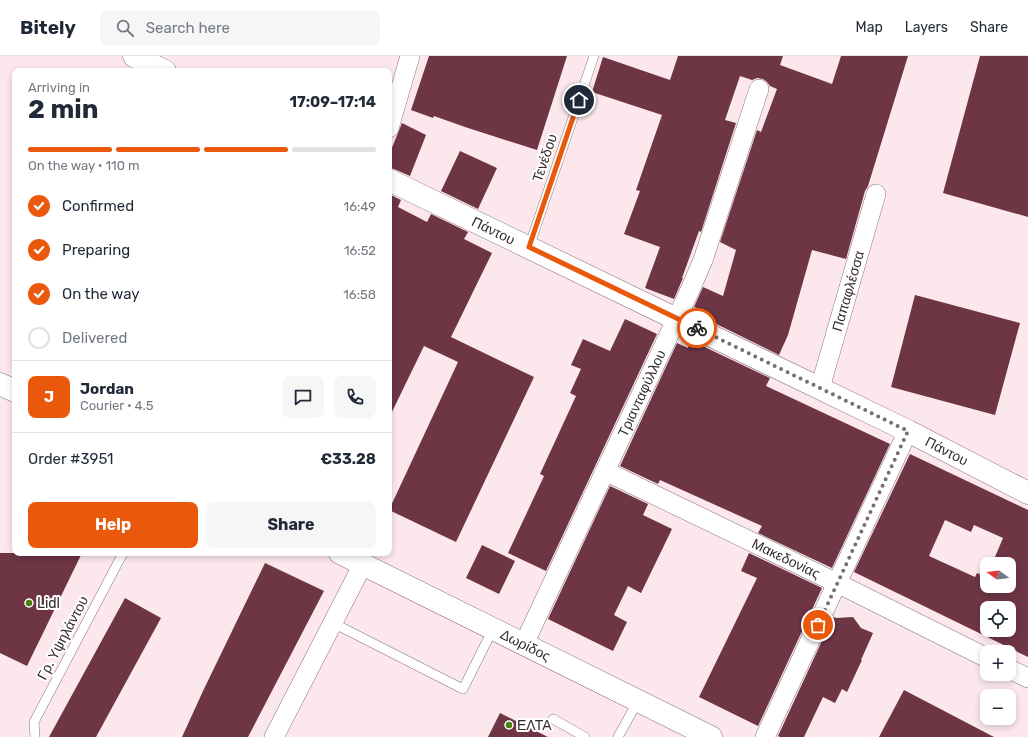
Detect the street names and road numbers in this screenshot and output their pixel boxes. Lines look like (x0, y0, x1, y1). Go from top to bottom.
street label: Τενέδου (529, 132, 561, 184)
street label: Πάντου (469, 213, 518, 248)
street label: Παπαφλέσσα (828, 249, 868, 333)
street label: Τριανταφύλλου (614, 347, 669, 439)
street label: Πάντου (922, 433, 971, 469)
street label: Μακεδονίας (749, 535, 823, 582)
street label: Γρ. Υψηλάντου (34, 593, 92, 683)
street label: Δωρίδος (498, 625, 554, 665)

